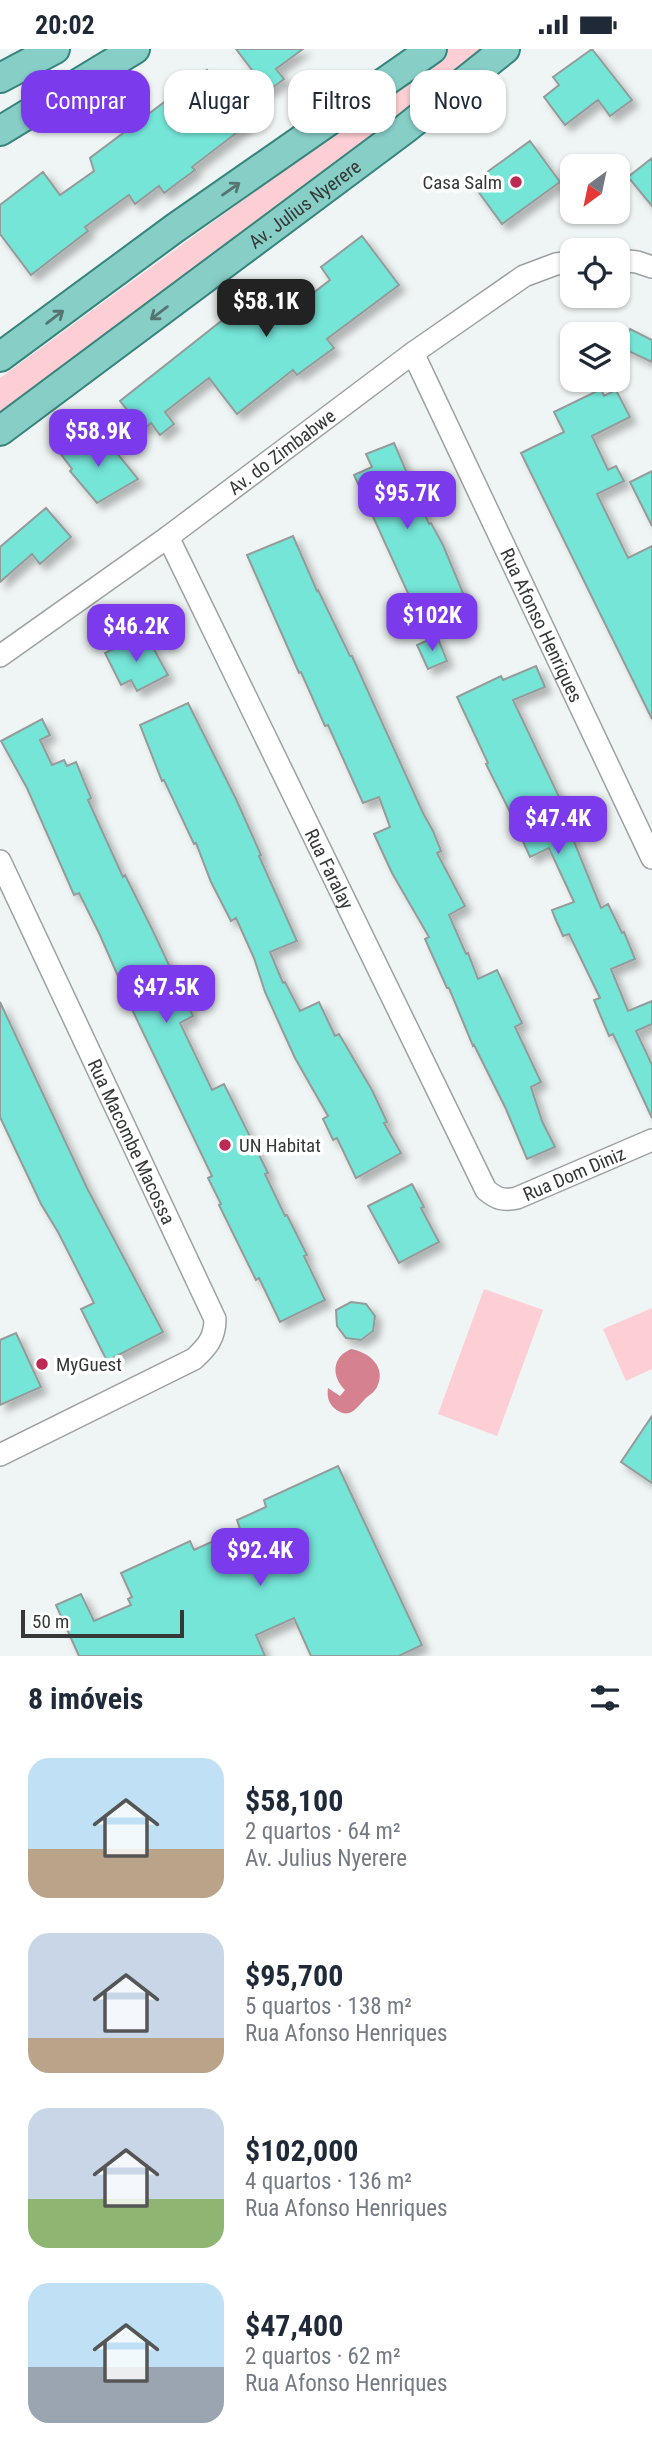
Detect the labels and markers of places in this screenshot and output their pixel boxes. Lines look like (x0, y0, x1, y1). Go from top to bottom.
place label: Casa Salm (422, 171, 502, 194)
marker: Casa Salm (508, 174, 524, 190)
pin: $58.1K (209, 279, 323, 339)
pin: $58.9K (41, 409, 155, 469)
pin: $95.7K (350, 471, 464, 531)
pin: $102K (383, 593, 481, 653)
pin: $46.2K (79, 605, 193, 664)
pin: $47.4K (501, 797, 615, 856)
pin: $47.5K (109, 965, 223, 1025)
place label: UN Habitat (239, 1134, 321, 1157)
marker: UN Habitat (217, 1137, 233, 1153)
place label: MyGuest (56, 1353, 122, 1376)
marker: MyGuest (34, 1356, 50, 1372)
pin: $92.4K (203, 1529, 317, 1588)

